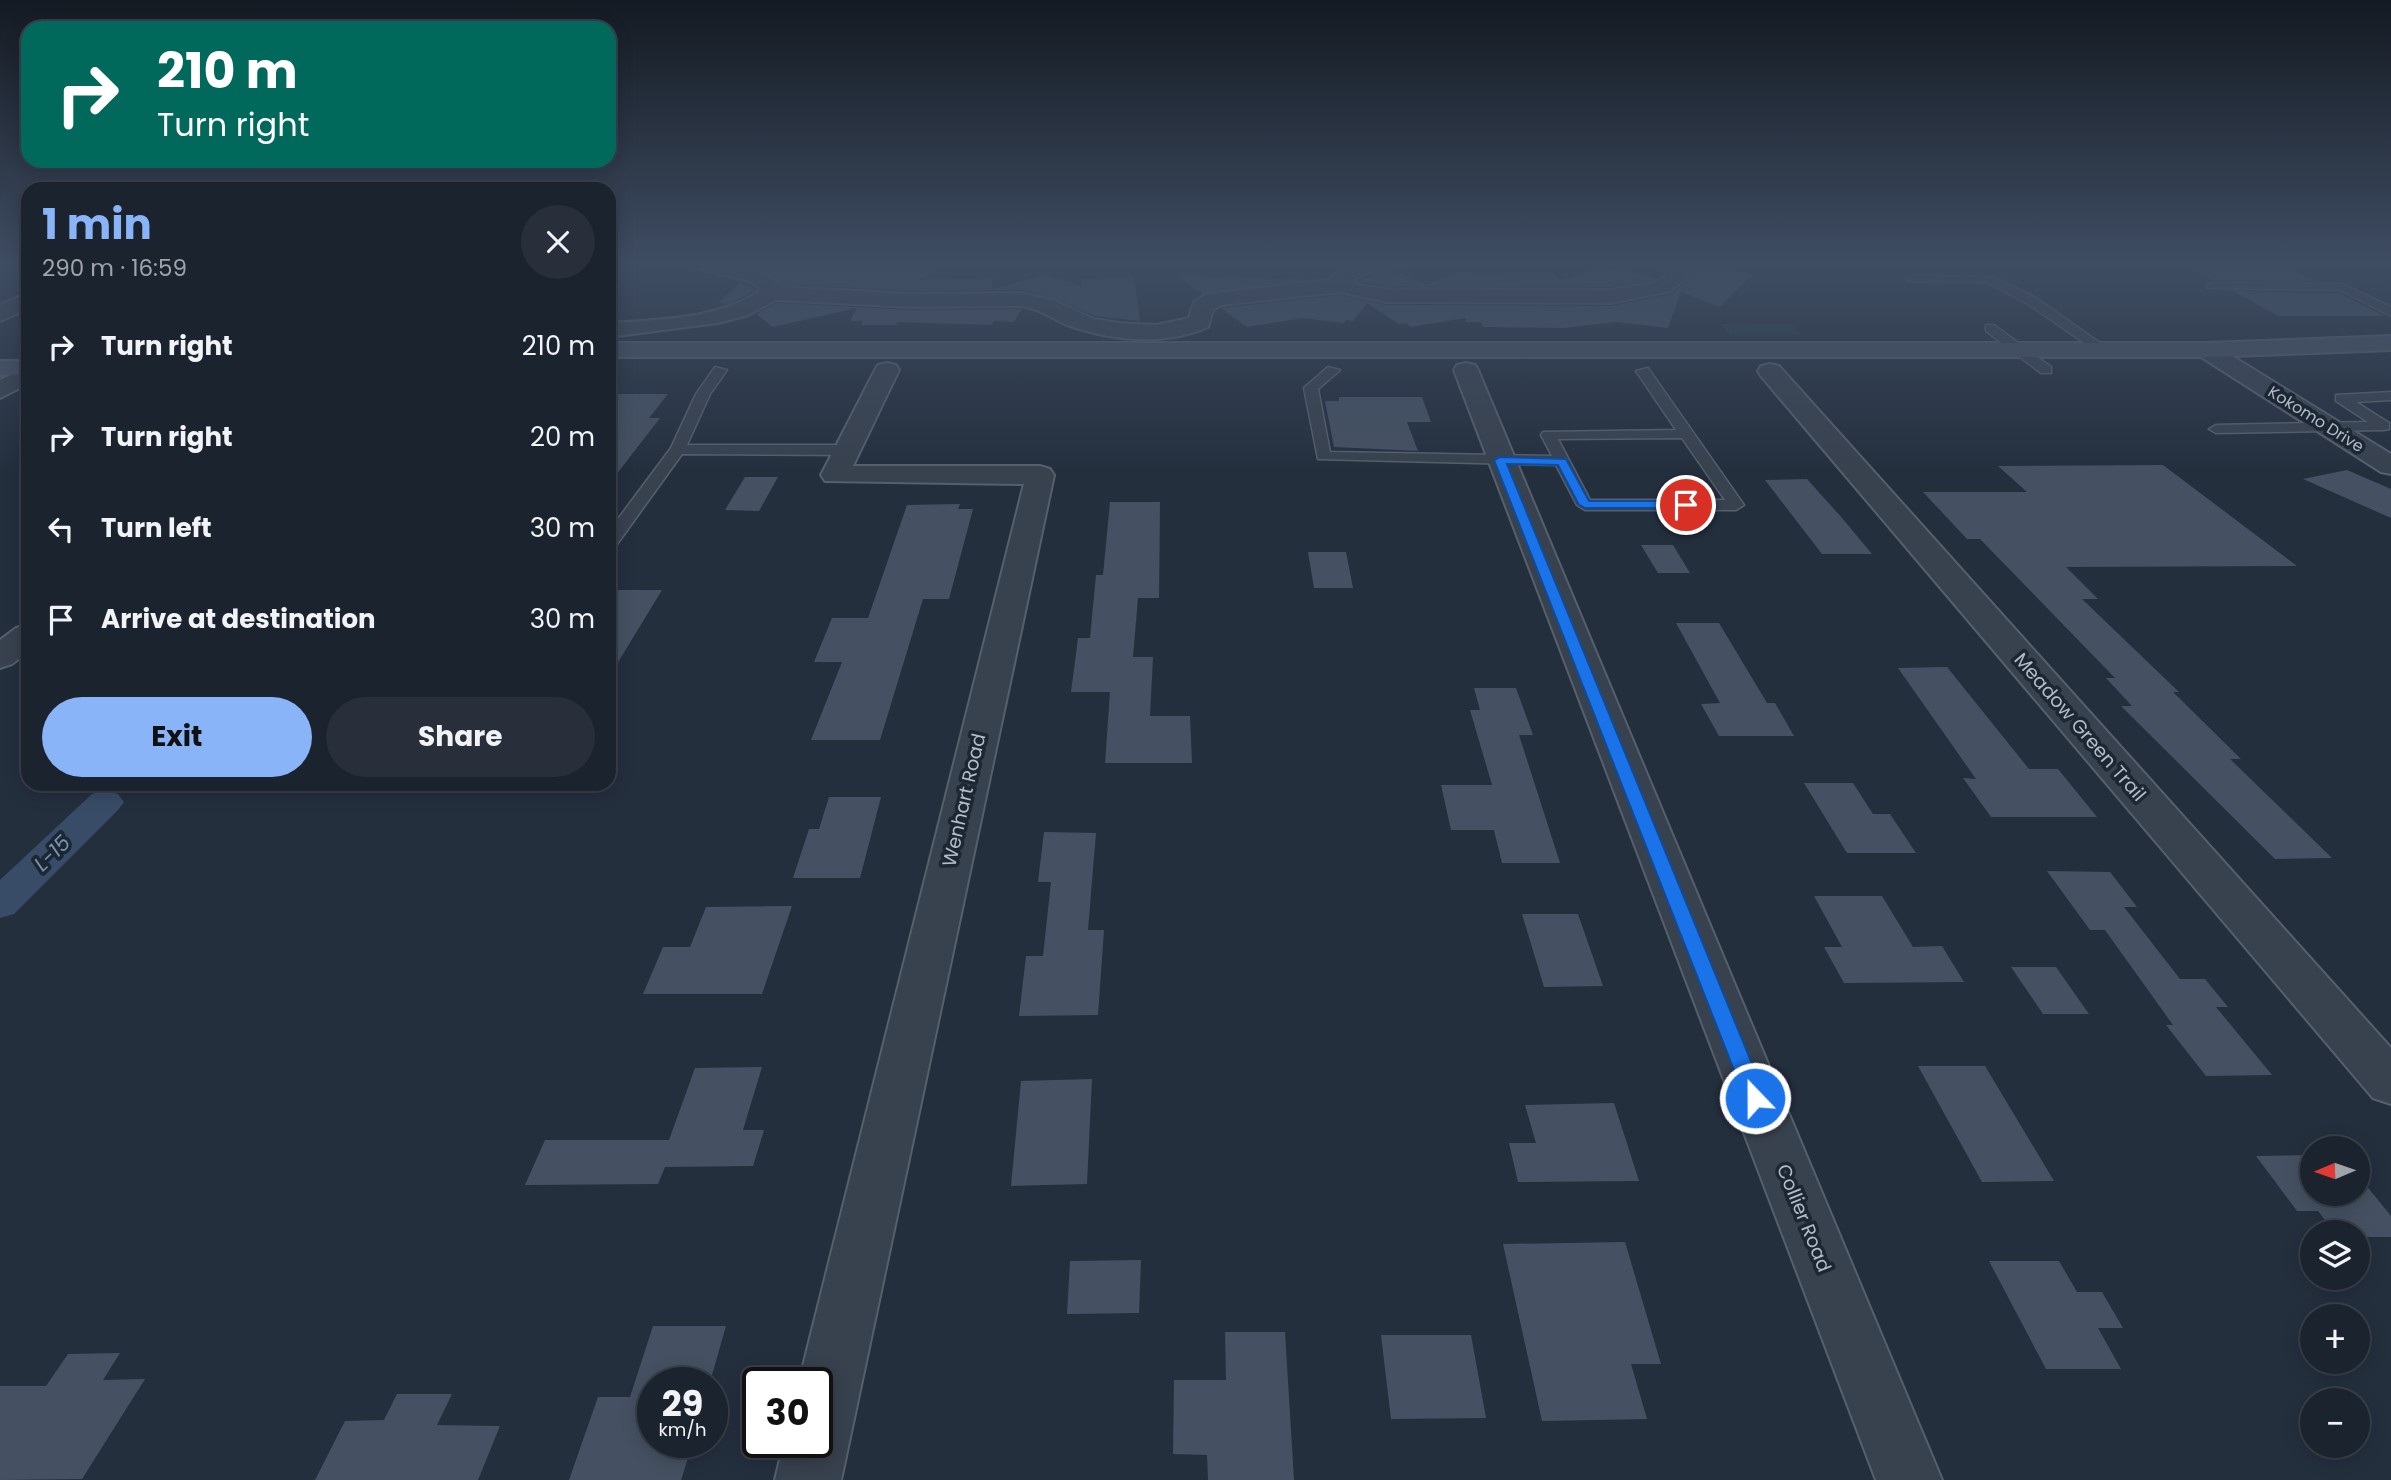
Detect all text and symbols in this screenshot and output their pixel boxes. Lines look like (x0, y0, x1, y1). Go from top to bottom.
text: 210 m (157, 37, 298, 105)
icon: right (42, 49, 133, 140)
text: Turn right (157, 102, 309, 147)
text: 1 min (42, 195, 152, 254)
button: close (521, 205, 595, 279)
text: 290 m · 16:59 (42, 252, 187, 284)
icon: right (42, 328, 80, 366)
text: Turn right (101, 328, 233, 364)
text: 210 m (522, 328, 595, 364)
street label: Kokomo Drive (2264, 380, 2369, 458)
icon: right (42, 419, 80, 457)
text: Turn right (101, 419, 233, 455)
text: 20 m (530, 419, 595, 455)
pin (1656, 475, 1716, 535)
icon: arrive (1667, 486, 1705, 524)
icon: left (42, 510, 80, 548)
text: Turn left (101, 510, 212, 546)
text: 30 m (530, 510, 595, 546)
icon: arrive (42, 601, 80, 639)
text: Arrive at destination (101, 601, 376, 637)
text: 30 m (530, 601, 595, 637)
street label: Meadow Green Trail (2008, 647, 2152, 807)
button: Exit (42, 697, 312, 777)
button: Share (326, 697, 595, 777)
street label: Wenhart Road (936, 731, 992, 869)
water label: L-15 (27, 828, 77, 878)
position arrow (1718, 1061, 1792, 1135)
north arrow (2300, 1136, 2370, 1206)
map controls (2300, 1136, 2370, 1458)
street label: Collier Road (1770, 1160, 1838, 1276)
button: layers (2300, 1220, 2370, 1290)
button: + (2300, 1304, 2370, 1374)
speed limit sign: 30 (742, 1367, 833, 1458)
text: 29 (662, 1379, 703, 1428)
button: − (2300, 1388, 2370, 1458)
text: km/h (659, 1417, 706, 1442)

